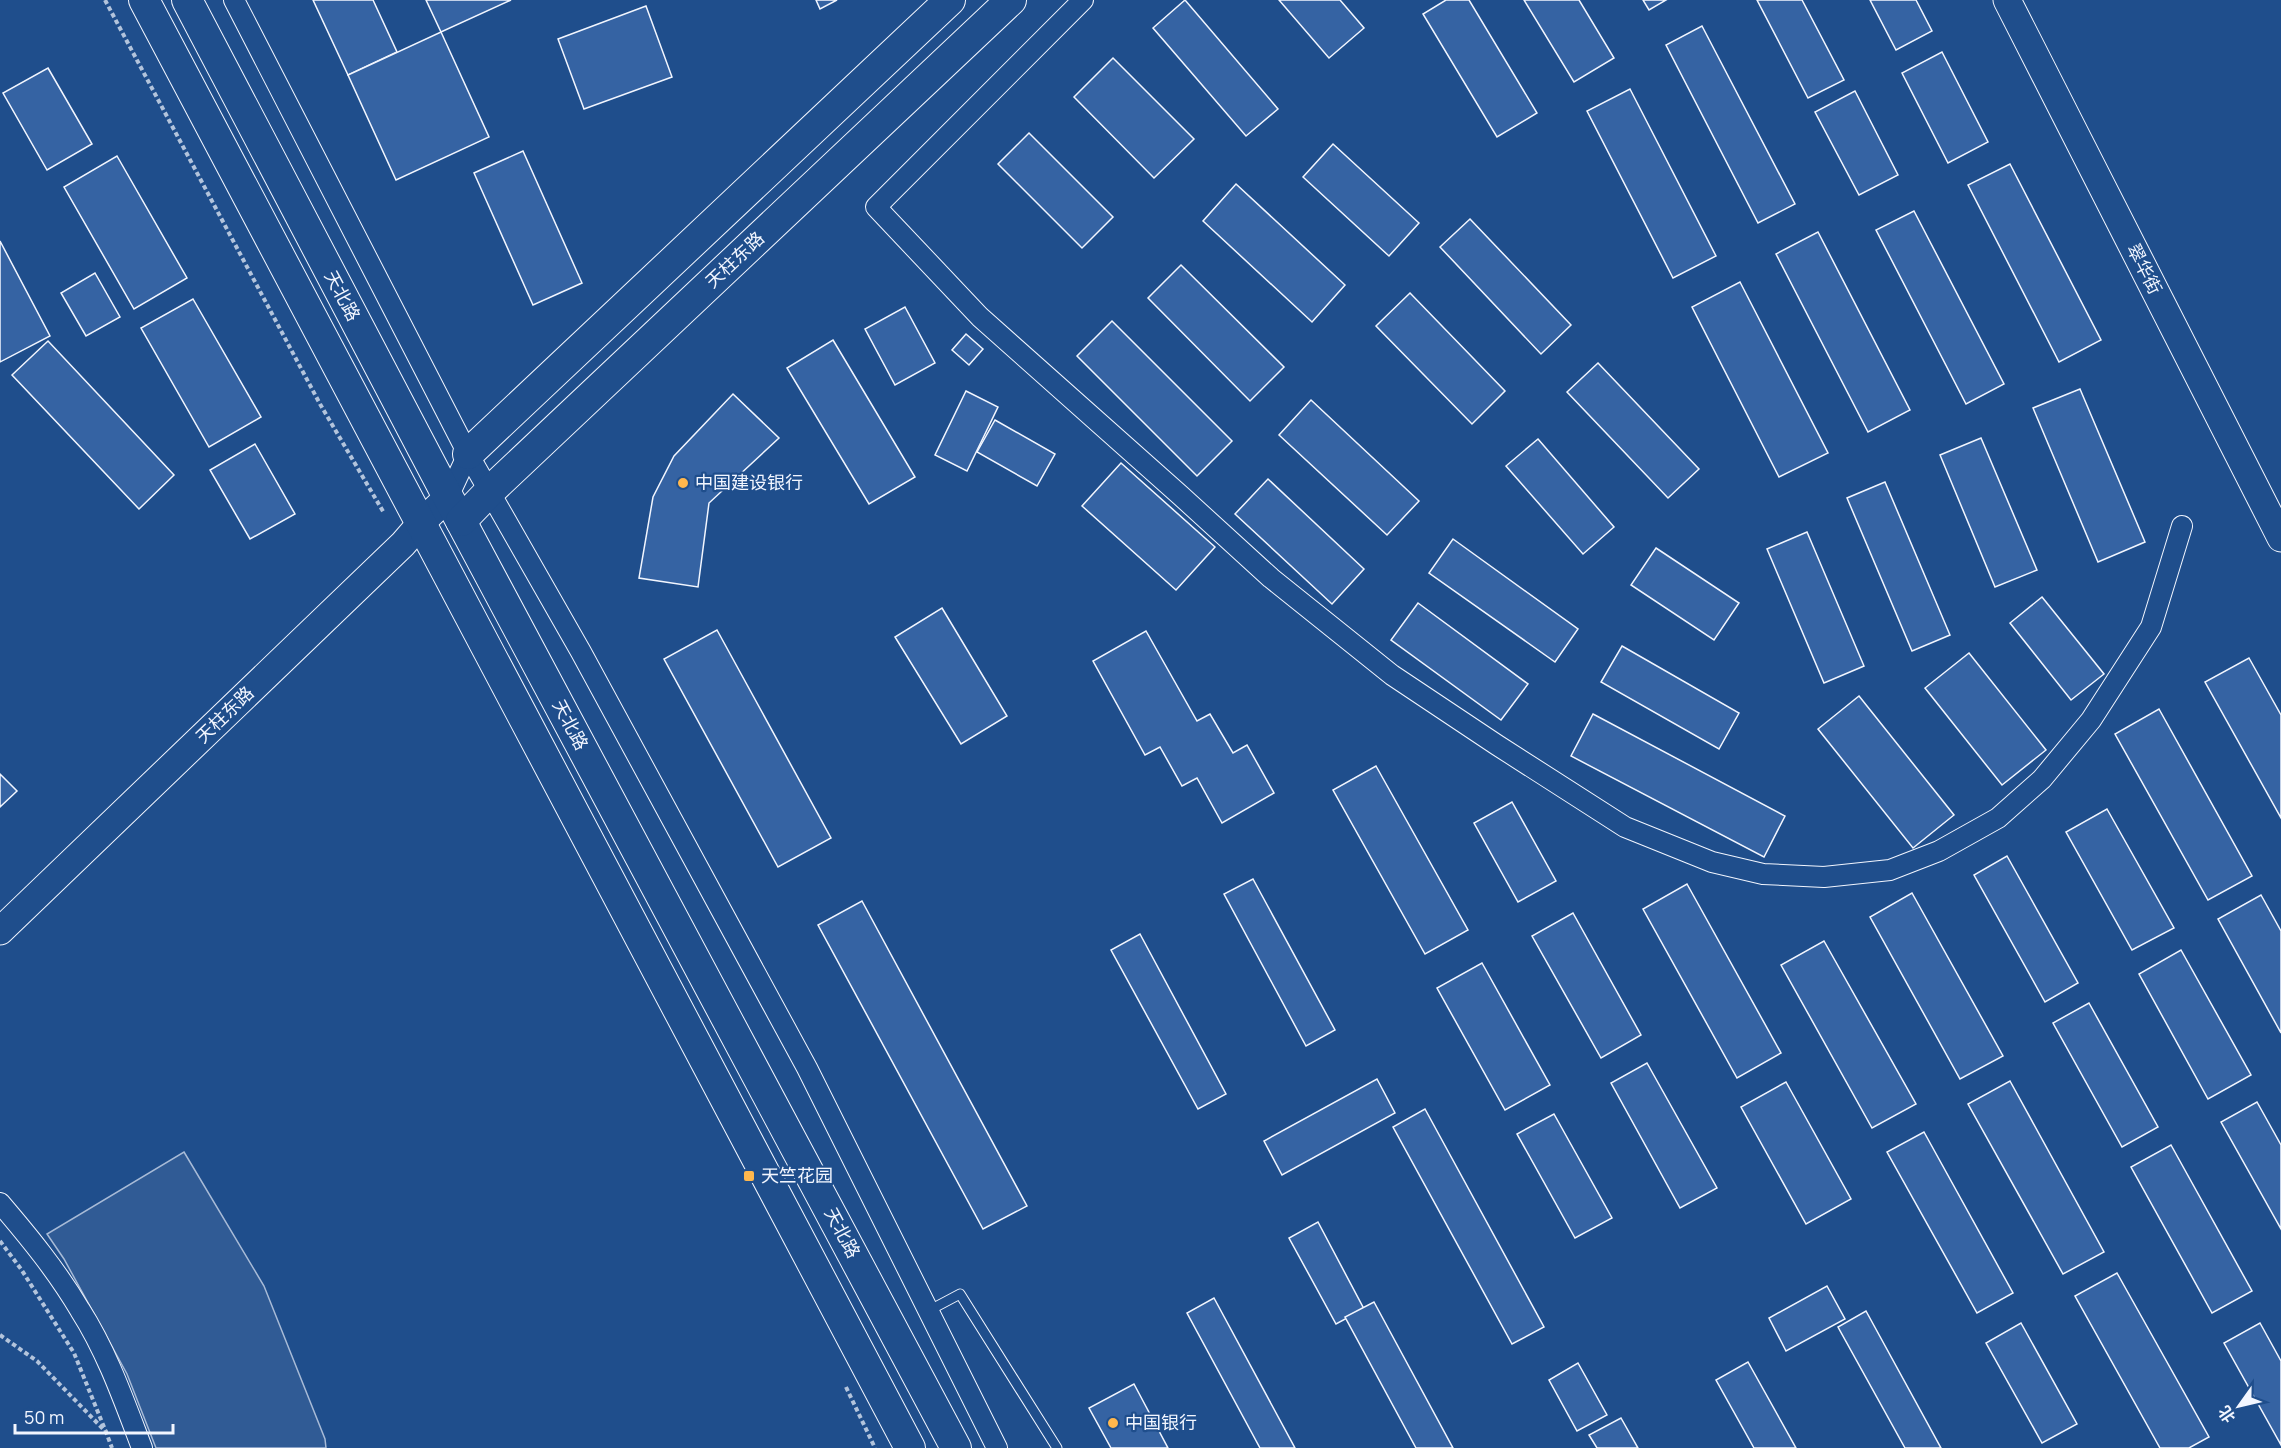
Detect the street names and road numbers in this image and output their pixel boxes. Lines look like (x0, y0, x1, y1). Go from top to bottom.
street label: 天柱东路 (700, 226, 769, 293)
street label: 翠华街 (2122, 239, 2168, 298)
street label: 天北路 (320, 266, 366, 325)
street label: 天柱东路 (190, 681, 259, 748)
street label: 天北路 (548, 695, 594, 754)
street label: 天北路 (820, 1203, 866, 1262)

